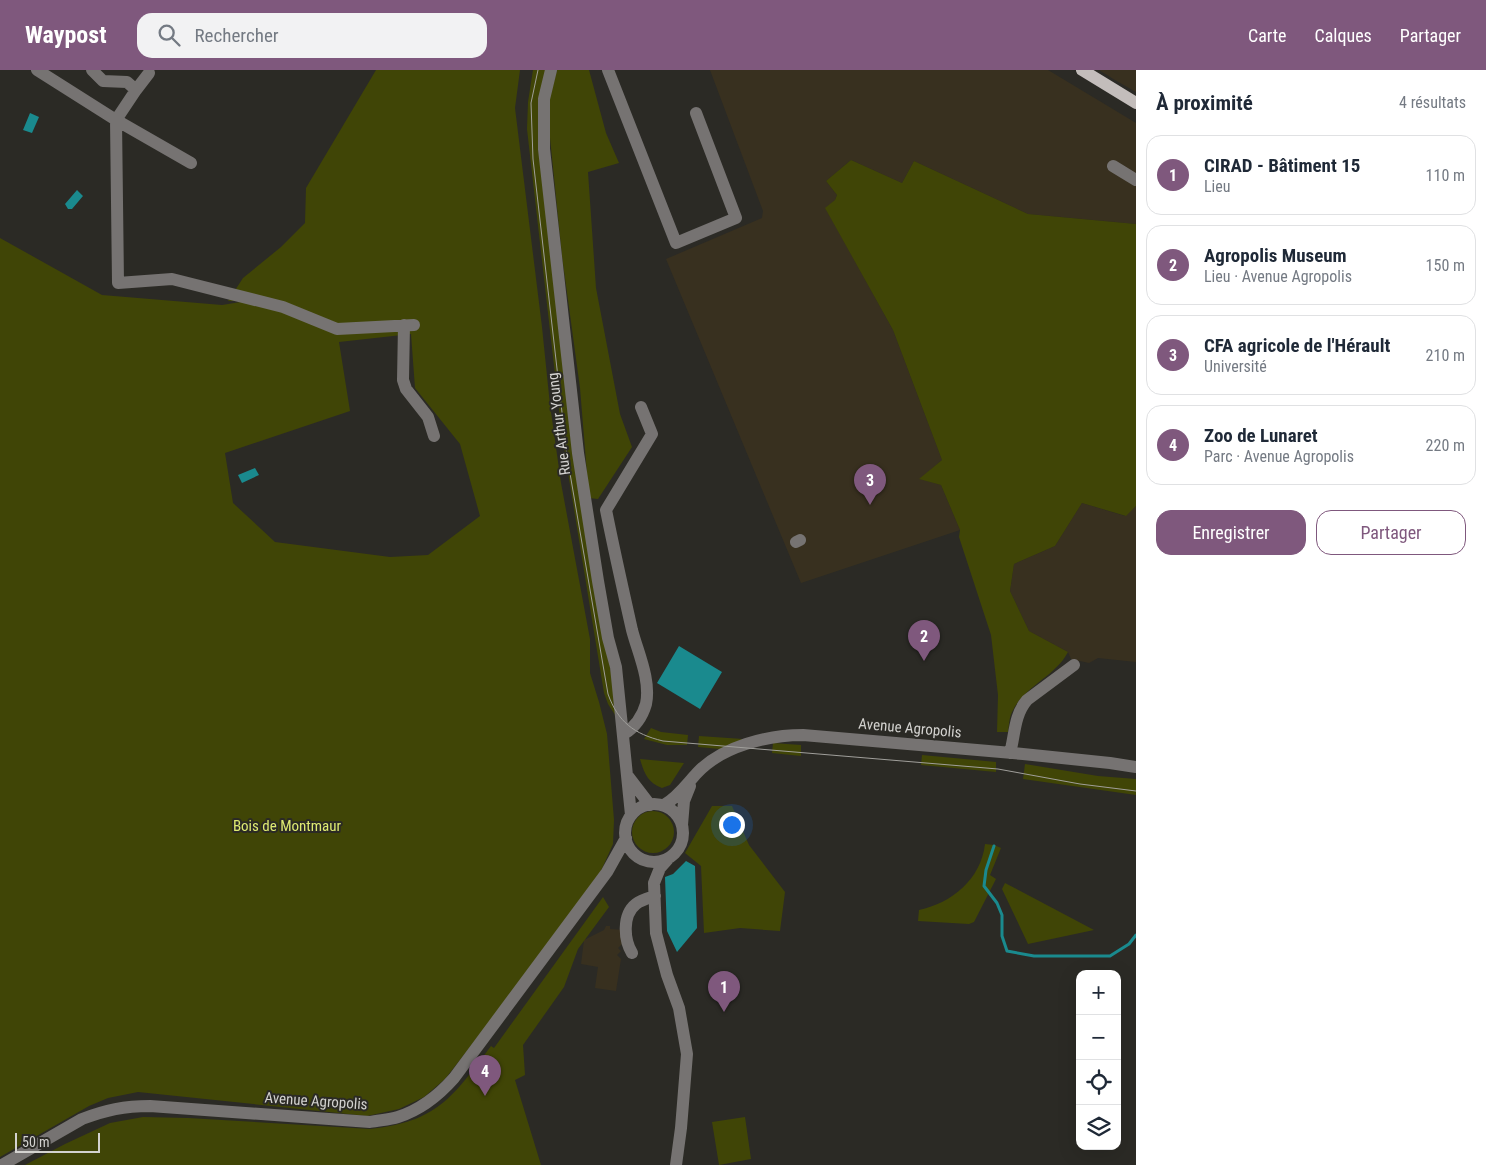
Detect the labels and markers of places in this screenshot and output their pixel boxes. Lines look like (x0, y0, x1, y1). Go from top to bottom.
pin: 3 (854, 464, 886, 505)
pin: 2 (908, 620, 940, 661)
pin: 1 (708, 971, 740, 1012)
pin: 4 (469, 1055, 501, 1096)

